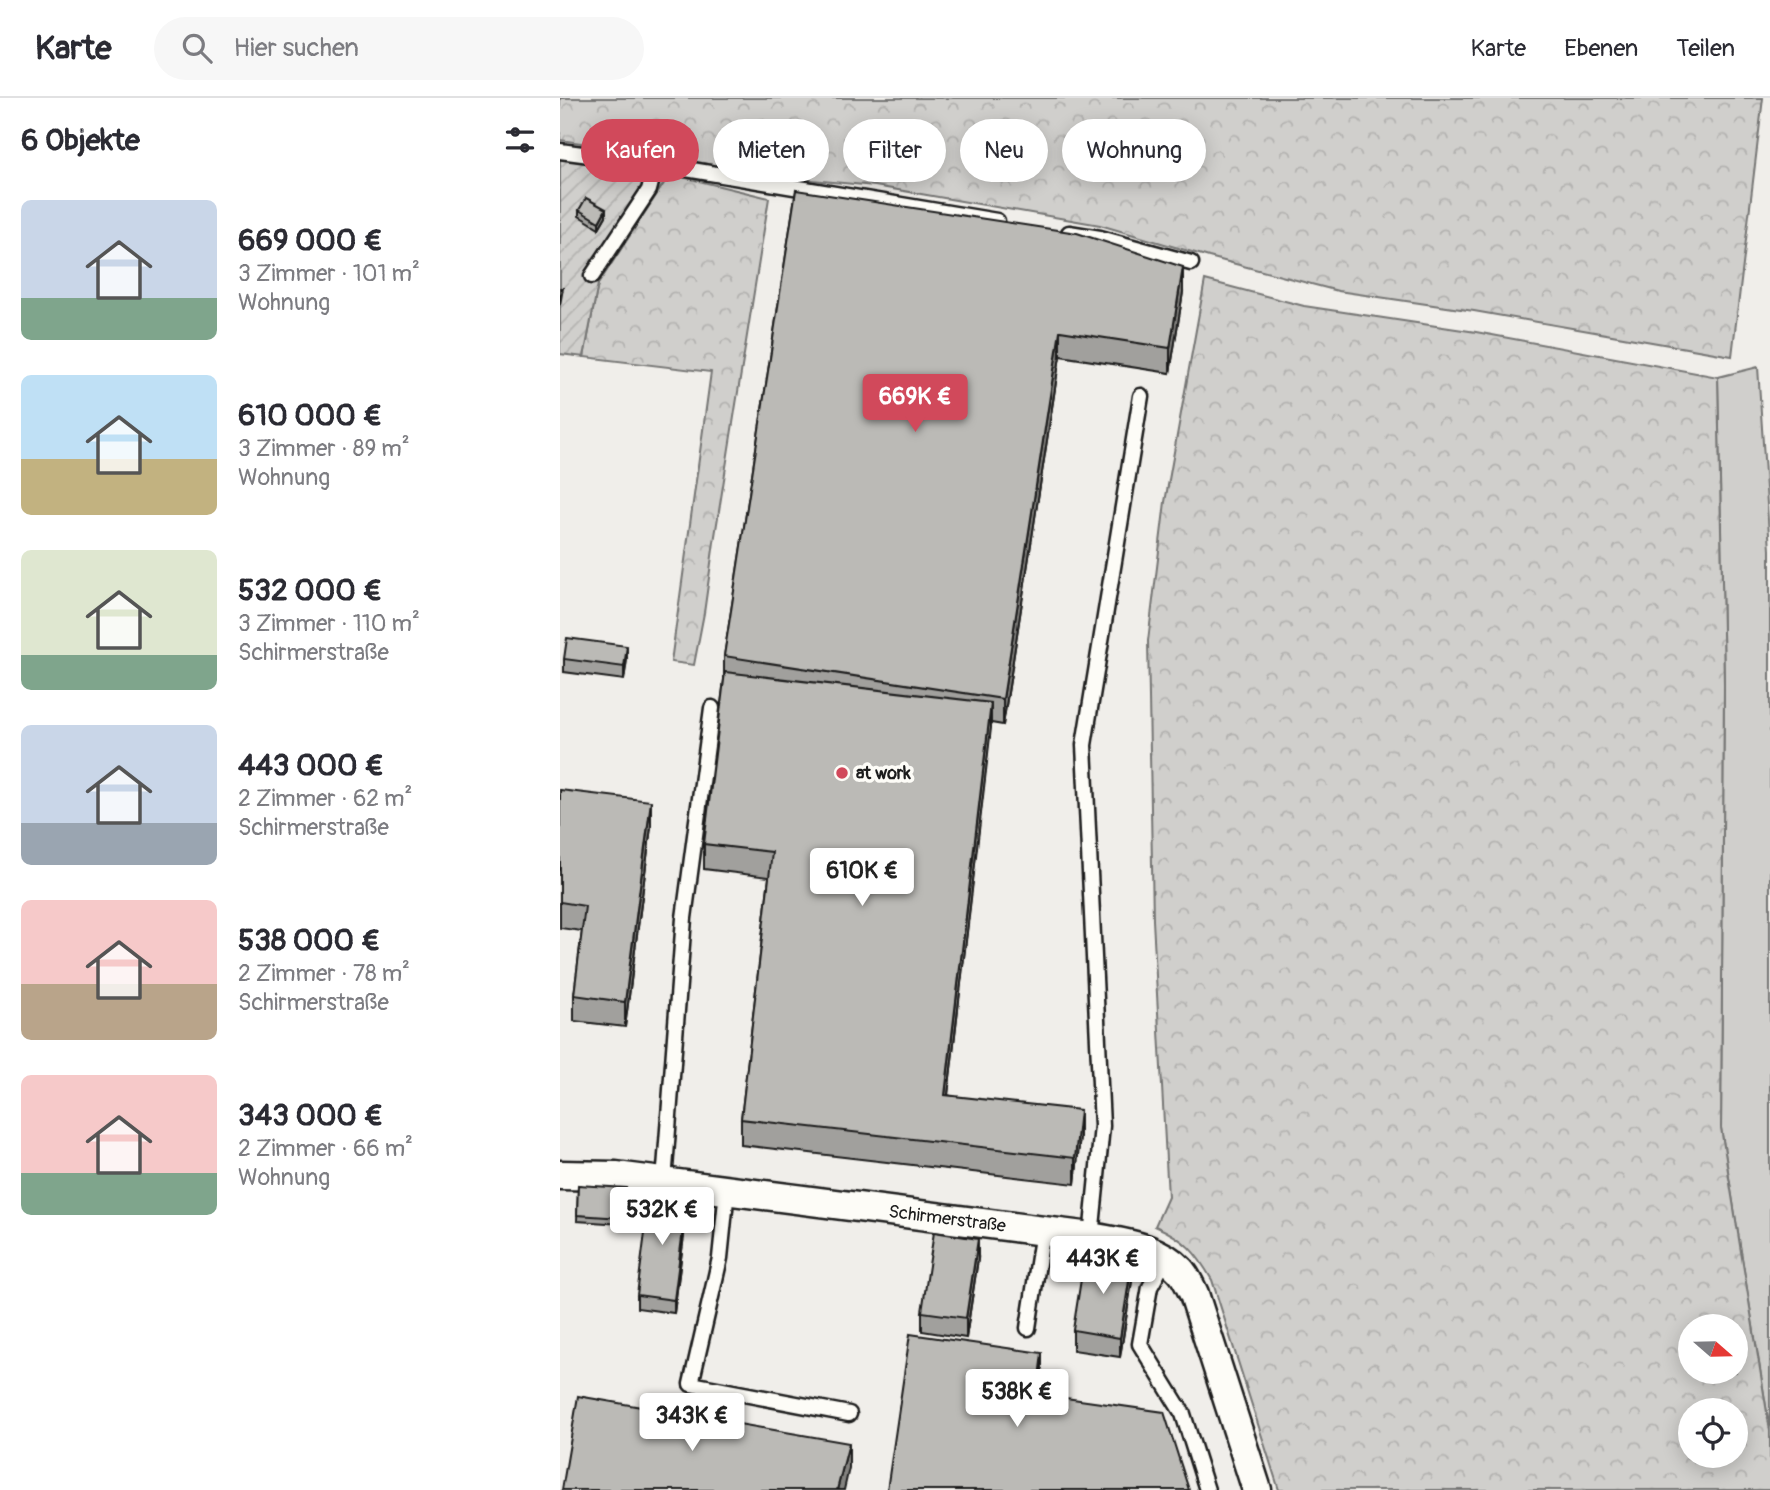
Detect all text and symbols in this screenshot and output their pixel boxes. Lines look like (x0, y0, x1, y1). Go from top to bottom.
search box (154, 17, 644, 80)
text: Karte (35, 28, 112, 69)
icon: search (178, 29, 216, 67)
text: Hier suchen (234, 32, 359, 64)
text: Karte (1471, 34, 1526, 63)
text: Ebenen (1564, 34, 1638, 63)
text: Teilen (1676, 34, 1735, 63)
chip: Kaufen (581, 119, 699, 182)
chip: Mieten (713, 119, 829, 182)
chip: Filter (843, 119, 946, 182)
chip: Neu (960, 119, 1048, 182)
chip: Wohnung (1062, 119, 1206, 182)
icon: filters (501, 121, 539, 159)
text: 6 Objekte (21, 122, 140, 159)
text: 669 000 € (238, 222, 383, 259)
icon: home (77, 228, 161, 312)
text: 3 Zimmer · 101 m² (238, 259, 420, 288)
text: Wohnung (238, 288, 330, 317)
pin: 669K € (858, 374, 972, 434)
text: 669K € (879, 382, 951, 411)
text: 610 000 € (238, 397, 382, 434)
icon: home (77, 403, 161, 487)
text: 3 Zimmer · 89 m² (238, 434, 410, 463)
text: Wohnung (238, 463, 330, 492)
text: 532 000 € (238, 572, 382, 609)
icon: home (77, 578, 161, 662)
text: 3 Zimmer · 110 m² (238, 609, 420, 638)
text: Schirmerstraße (238, 638, 389, 667)
text: 443 000 € (238, 747, 384, 784)
icon: home (77, 753, 161, 837)
place label: at work (856, 762, 911, 785)
marker: at work (834, 765, 850, 781)
text: 2 Zimmer · 62 m² (238, 784, 412, 813)
text: Schirmerstraße (238, 813, 389, 842)
pin: 610K € (805, 848, 919, 908)
text: 610K € (826, 856, 898, 885)
text: 538 000 € (238, 922, 380, 959)
icon: home (77, 928, 161, 1012)
text: 2 Zimmer · 78 m² (238, 959, 410, 988)
text: Schirmerstraße (238, 988, 389, 1017)
text: 343 000 € (238, 1097, 383, 1134)
icon: home (77, 1103, 161, 1187)
text: 2 Zimmer · 66 m² (238, 1134, 413, 1163)
text: Wohnung (238, 1163, 330, 1192)
pin: 532K € (605, 1188, 719, 1247)
text: 532K € (626, 1195, 698, 1224)
street label: Schirmerstraße (887, 1200, 1007, 1237)
pin: 443K € (1046, 1236, 1160, 1296)
text: 443K € (1066, 1244, 1140, 1273)
north arrow (1678, 1314, 1748, 1384)
map controls (1678, 1314, 1748, 1468)
pin: 538K € (960, 1370, 1074, 1429)
text: 538K € (982, 1377, 1052, 1406)
pin: 343K € (635, 1394, 749, 1453)
button: locate (1678, 1398, 1748, 1468)
text: 343K € (655, 1401, 729, 1430)

